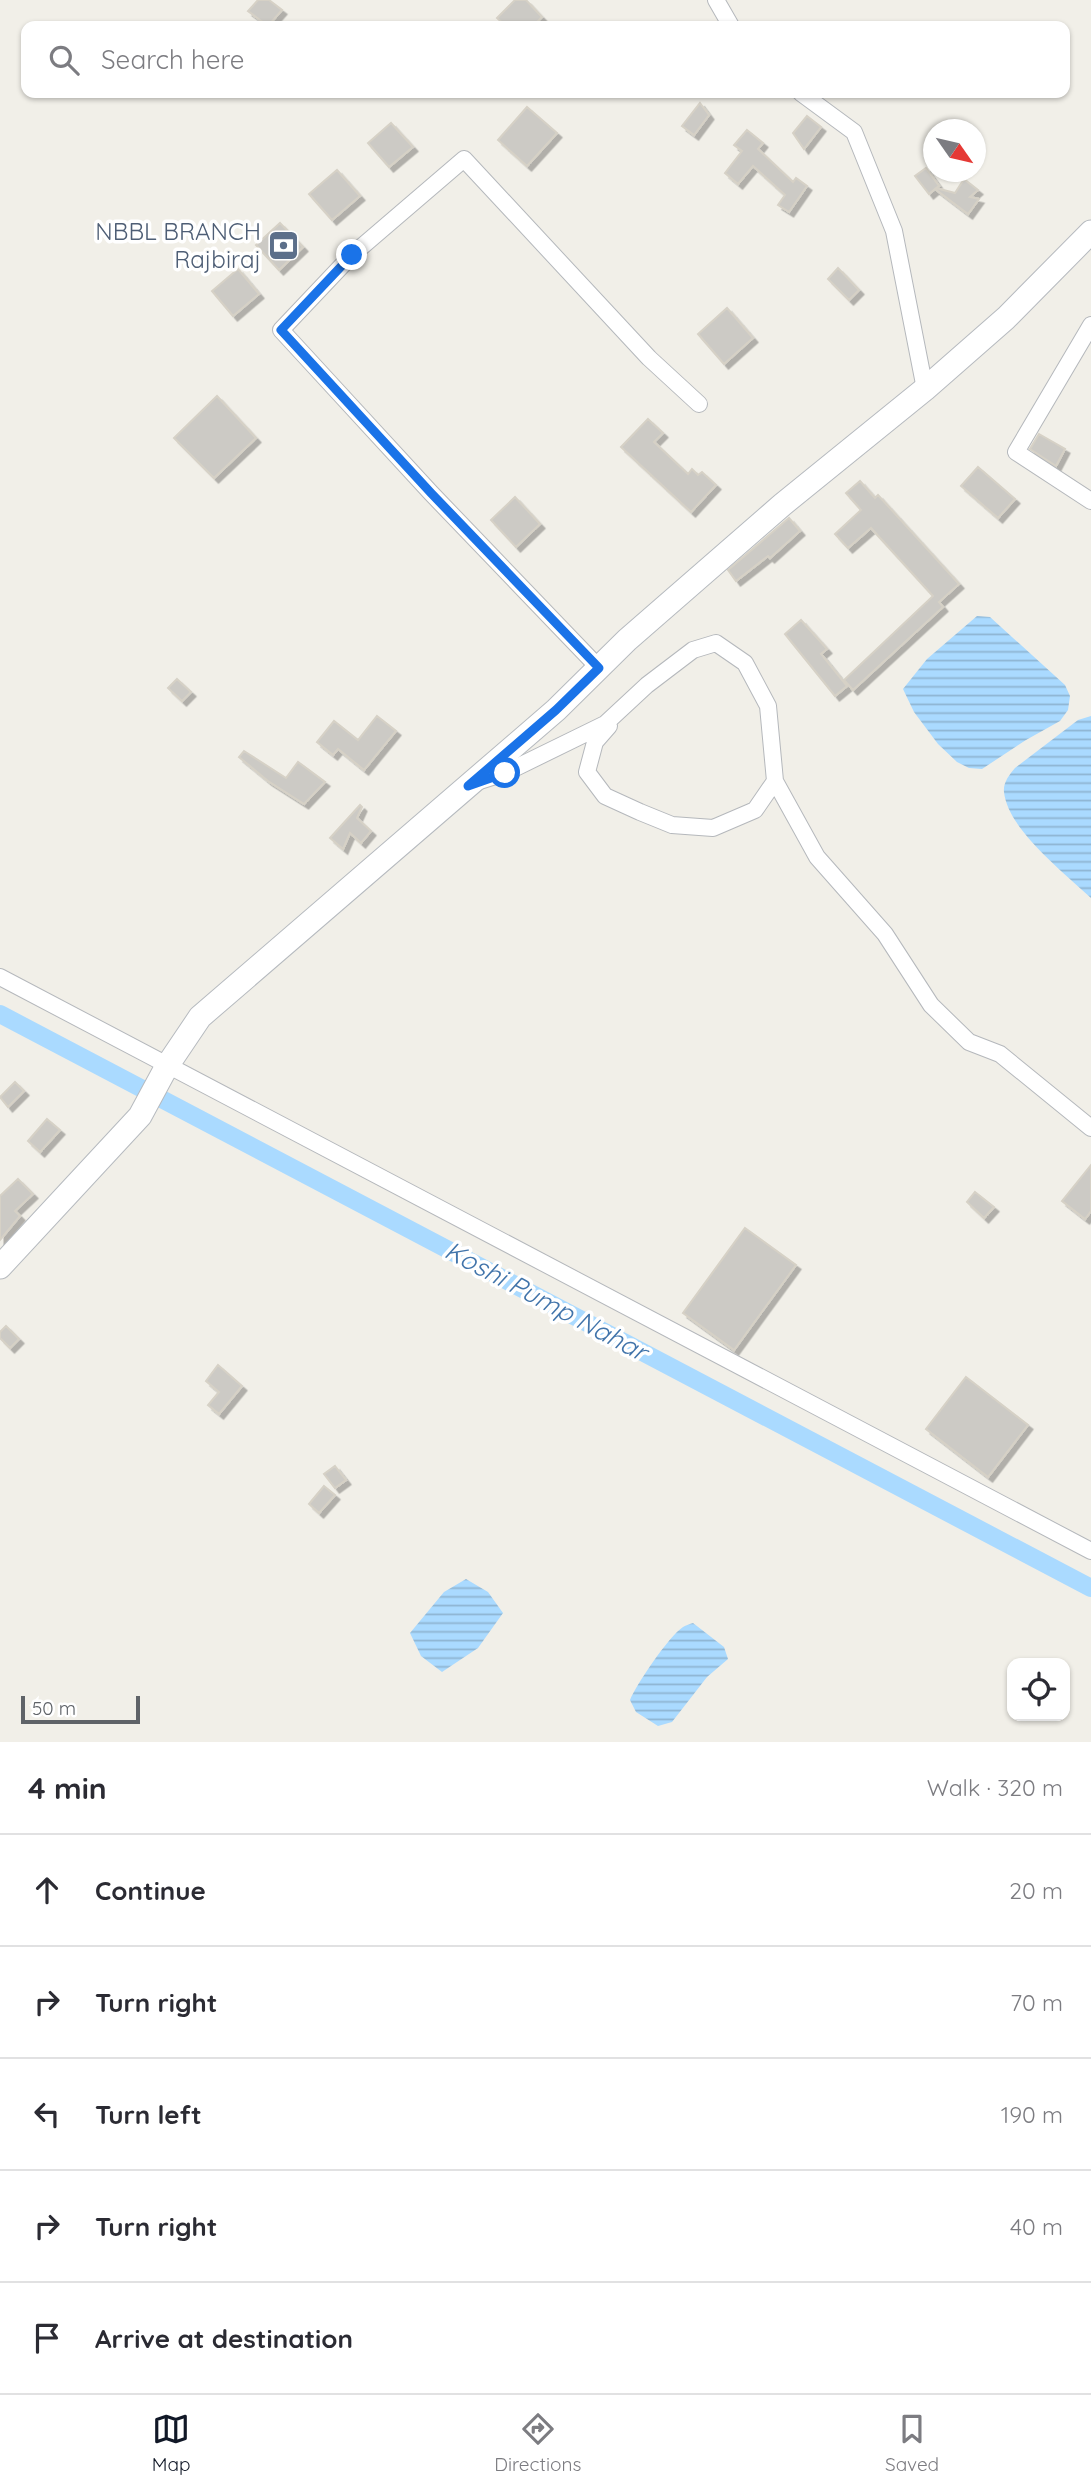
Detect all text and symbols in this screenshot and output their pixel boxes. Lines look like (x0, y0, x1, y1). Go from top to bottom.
search box (21, 21, 1070, 98)
icon: search (45, 41, 83, 79)
text: Search here (101, 43, 245, 76)
north arrow (923, 119, 986, 182)
place label: NBBL BRANCH Rajbiraj (95, 216, 261, 274)
bank icon: NBBL BRANCH Rajbiraj (267, 229, 301, 263)
route end (336, 239, 367, 270)
route start (489, 757, 520, 788)
water label: Koshi Pump Nahar (439, 1233, 656, 1369)
map controls (1007, 1658, 1070, 1721)
button: locate (1007, 1658, 1070, 1721)
scale bar (21, 1693, 140, 1725)
text: 50 m (32, 1696, 76, 1720)
text: 4 min (28, 1769, 107, 1807)
text: Walk · 320 m (927, 1773, 1063, 1802)
icon: ahead (28, 1871, 66, 1909)
text: Continue (95, 1874, 206, 1907)
text: 20 m (1009, 1876, 1063, 1905)
icon: right (28, 1983, 66, 2021)
text: Turn right (95, 1986, 217, 2019)
text: 70 m (1010, 1988, 1063, 2017)
icon: left (28, 2095, 66, 2133)
text: Turn left (95, 2098, 202, 2131)
text: 190 m (1001, 2100, 1063, 2129)
icon: right (28, 2207, 66, 2245)
text: Turn right (95, 2210, 217, 2243)
text: 40 m (1010, 2212, 1063, 2241)
icon: arrive (28, 2319, 66, 2357)
text: Arrive at destination (95, 2322, 353, 2355)
tab: Map (152, 2410, 191, 2476)
tab: Directions (494, 2410, 581, 2476)
tab: Saved (885, 2410, 939, 2476)

